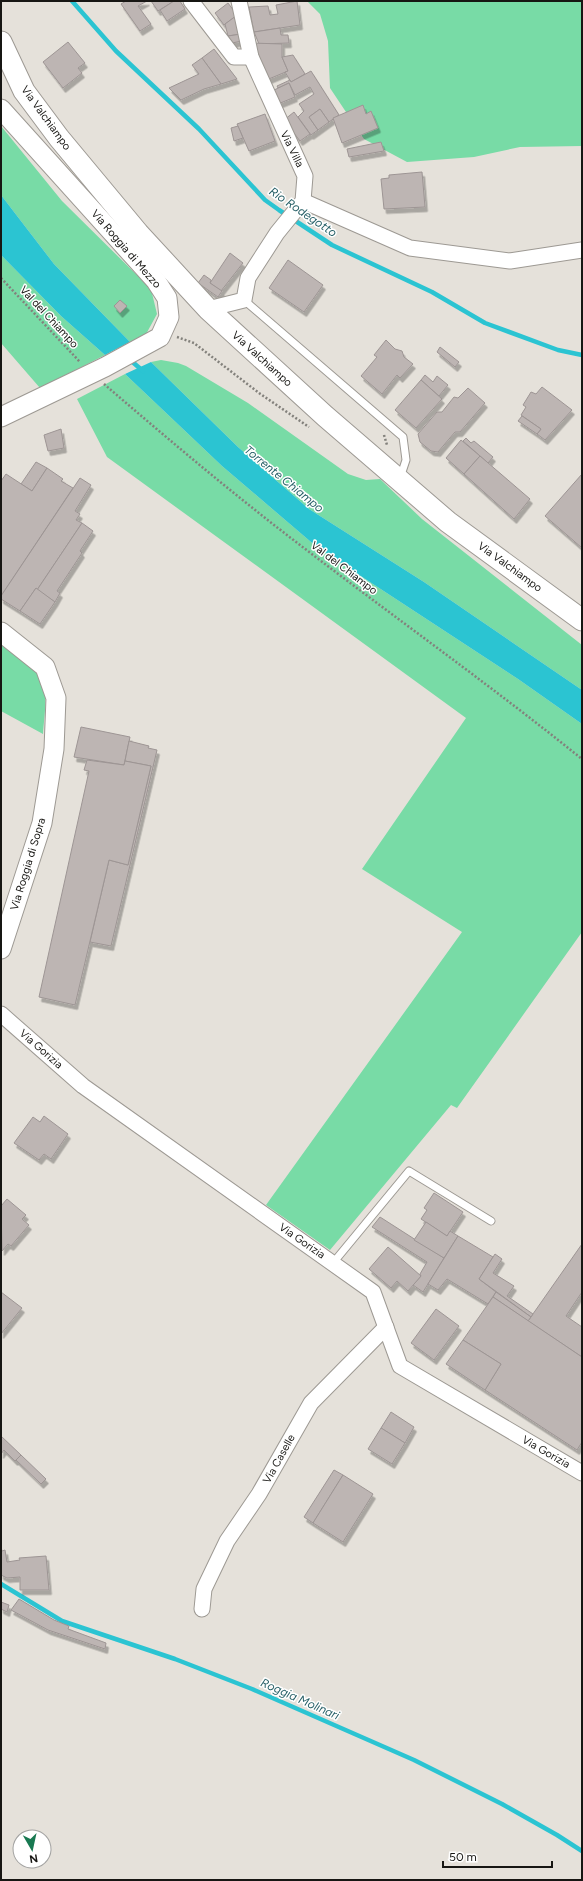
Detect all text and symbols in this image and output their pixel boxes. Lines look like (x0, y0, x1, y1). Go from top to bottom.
street label: Via Valchiampo (18, 83, 74, 153)
street label: Via Villa (278, 129, 306, 169)
water label: Rio Rodegotto (267, 184, 340, 240)
street label: Via Roggia di Mezzo (88, 207, 164, 291)
street label: Val del Chiampo (17, 283, 81, 351)
street label: Via Valchiampo (229, 329, 295, 389)
water label: Torrente Chiampo (242, 443, 326, 515)
street label: Val del Chiampo (308, 539, 380, 597)
street label: Via Valchiampo (475, 539, 545, 595)
street label: Via Roggia di Sopra (8, 816, 48, 912)
street label: Via Gorizia (17, 1027, 65, 1071)
street label: Via Gorizia (277, 1220, 327, 1262)
street label: Via Caselle (260, 1432, 298, 1486)
street label: Via Gorizia (520, 1433, 572, 1471)
water label: Roggia Molinari (259, 1675, 342, 1723)
north arrow (12, 1829, 52, 1869)
scale bar (443, 1843, 552, 1869)
text: 50 m (449, 1850, 477, 1864)
text: N (28, 1851, 39, 1865)

